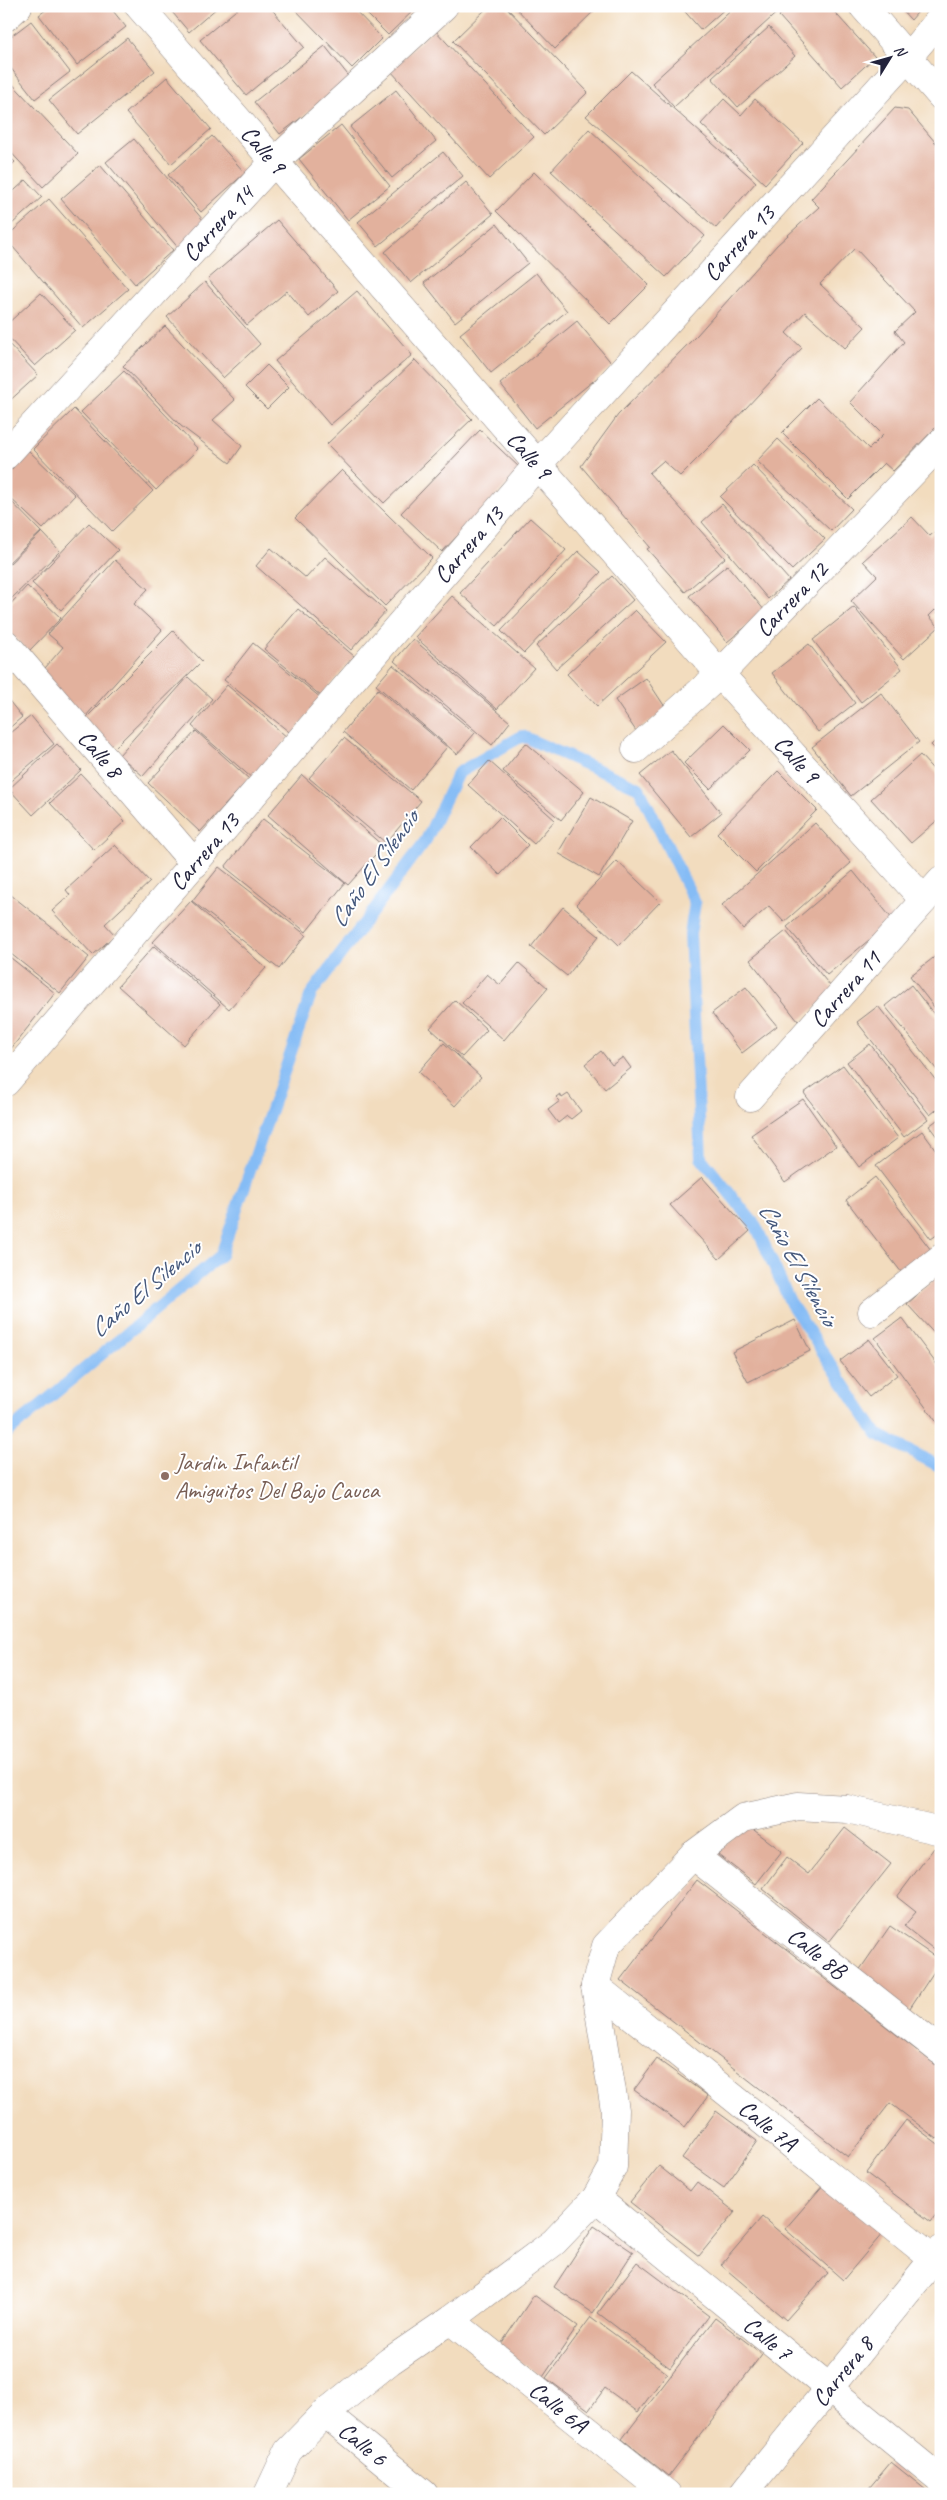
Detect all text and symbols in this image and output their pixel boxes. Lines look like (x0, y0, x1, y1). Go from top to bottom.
north arrow (864, 32, 914, 82)
text: N (891, 42, 911, 61)
street label: Calle 9 (235, 119, 294, 181)
street label: Carrera 14 (175, 177, 262, 268)
street label: Carrera 13 (697, 197, 783, 288)
street label: Calle 9 (500, 425, 560, 487)
street label: Carrera 13 (427, 498, 512, 590)
street label: Carrera 12 (749, 554, 836, 643)
street label: Calle 8 (71, 724, 131, 786)
street label: Calle 9 (767, 729, 828, 791)
water label: Caño El Silencio (322, 801, 428, 934)
street label: Carrera 13 (163, 805, 247, 897)
street label: Carrera 11 (803, 944, 888, 1034)
water label: Caño El Silencio (751, 1197, 847, 1335)
water label: Caño El Silencio (83, 1231, 210, 1345)
place label: Jardin Infantil Amiguitos Del Bajo Cauca (174, 1447, 381, 1505)
marker: Jardin Infantil Amiguitos Del Bajo Cauca (159, 1470, 171, 1482)
street label: Calle 8B (781, 1920, 854, 1986)
street label: Calle 7A (733, 2093, 804, 2158)
street label: Calle 7 (737, 2310, 799, 2368)
street label: Carrera 8 (805, 2328, 881, 2413)
street label: Calle 6A (523, 2374, 594, 2440)
street label: Calle 6 (332, 2415, 394, 2474)

